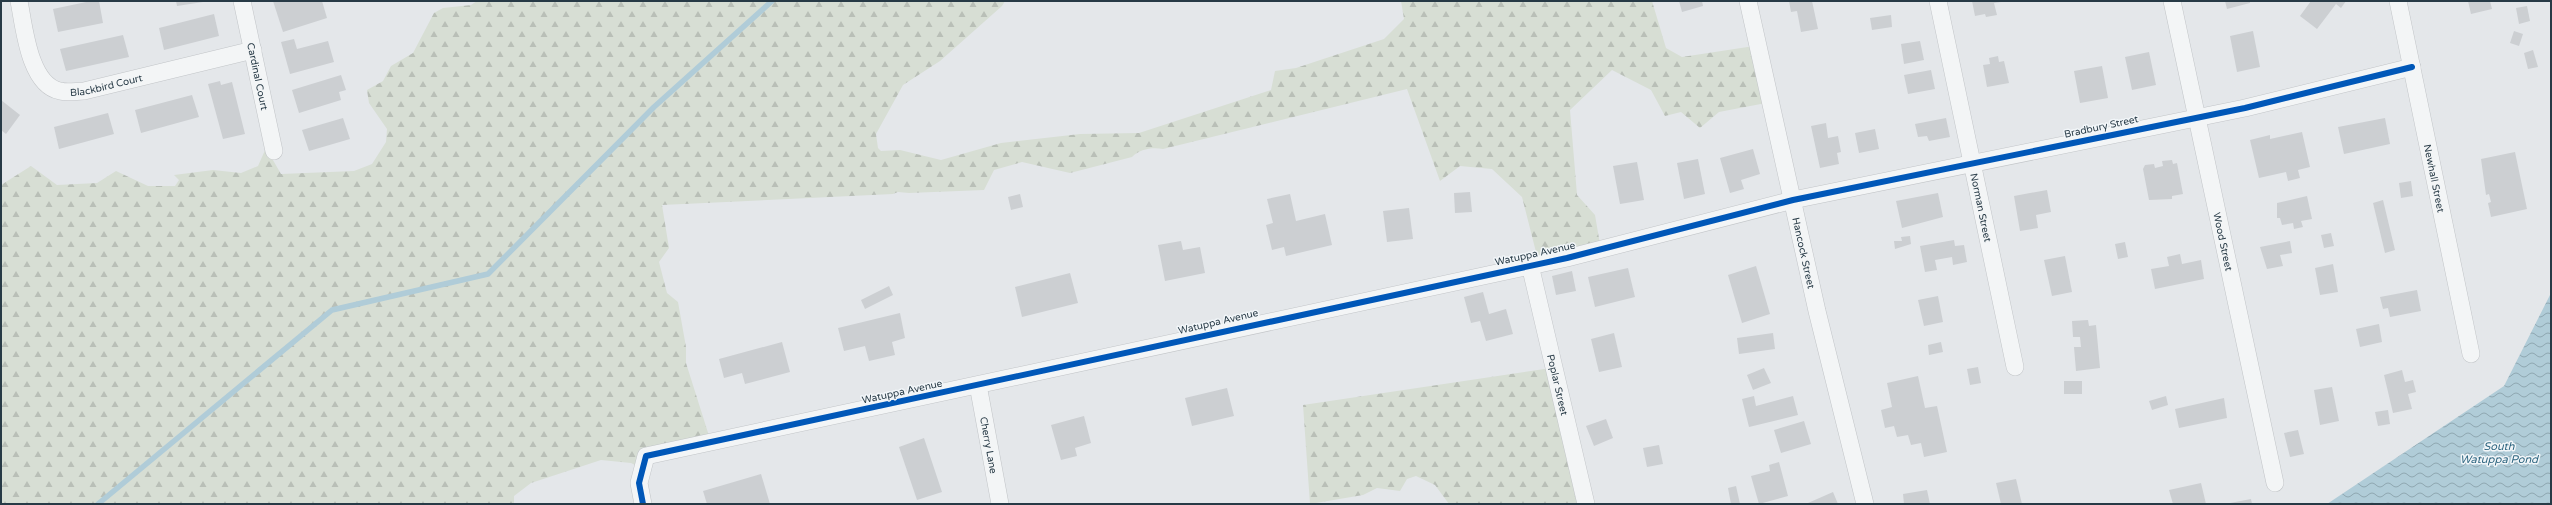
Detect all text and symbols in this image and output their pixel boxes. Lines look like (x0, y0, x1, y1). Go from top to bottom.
street label: Cardinal Court (244, 42, 270, 111)
street label: Blackbird Court (70, 72, 144, 99)
street label: Bradbury Street (2063, 113, 2140, 141)
street label: Newhall Street (2421, 143, 2447, 214)
street label: Norman Street (1967, 172, 1994, 243)
street label: Wood Street (2210, 211, 2235, 272)
street label: Hancock Street (1789, 216, 1817, 290)
street label: Watuppa Avenue (1494, 240, 1577, 268)
street label: Watuppa Avenue (1177, 307, 1260, 337)
street label: Poplar Street (1544, 353, 1570, 417)
street label: Watuppa Avenue (861, 378, 944, 406)
street label: Cherry Lane (977, 416, 999, 475)
water label: South Watuppa Pond (2460, 440, 2540, 466)

